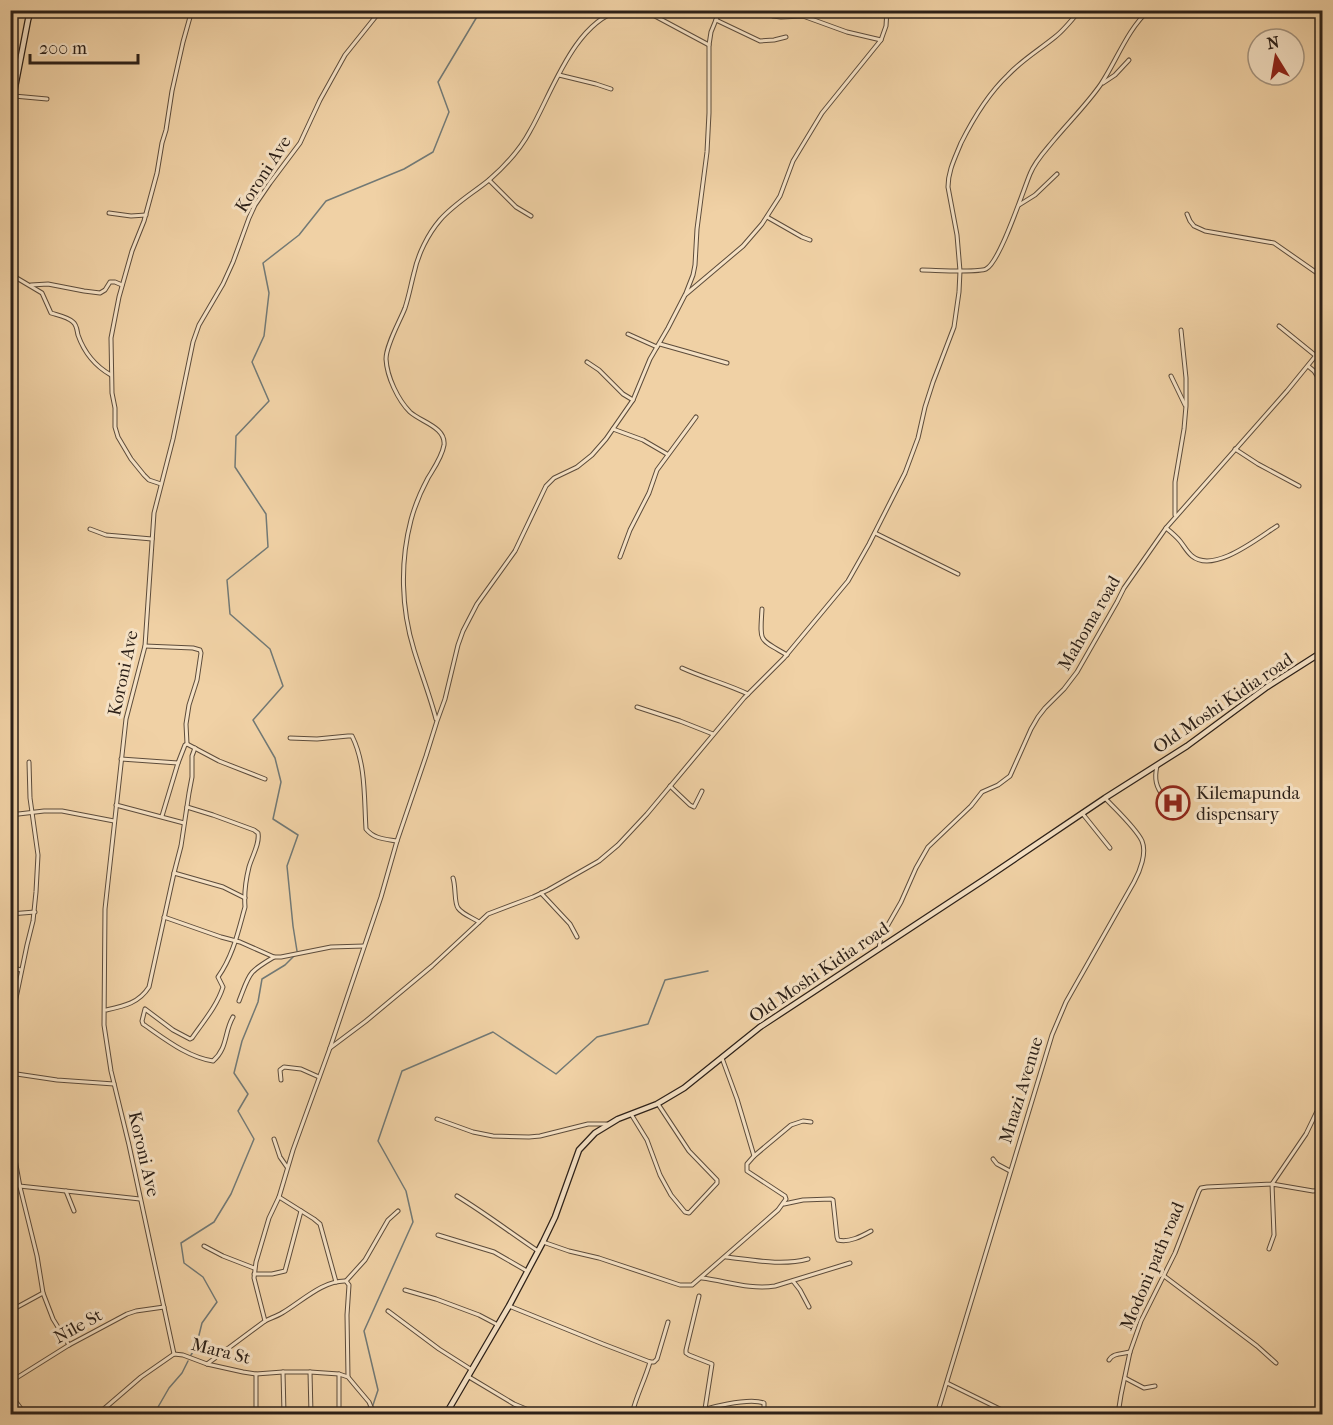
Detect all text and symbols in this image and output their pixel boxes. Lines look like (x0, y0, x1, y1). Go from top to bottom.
scale bar (30, 27, 138, 65)
north arrow (1246, 27, 1306, 87)
text: N (1265, 32, 1282, 53)
text: 200 m (39, 38, 87, 59)
street label: Koroni Ave (231, 132, 296, 216)
street label: Mahoma road (1054, 572, 1125, 674)
street label: Koroni Ave (104, 628, 143, 718)
street label: Old Moshi Kidia road (1149, 649, 1297, 758)
place label: Kilemapunda dispensary (1196, 783, 1300, 825)
hospital icon: Kilemapunda dispensary (1155, 785, 1191, 821)
street label: Old Moshi Kidia road (745, 918, 893, 1027)
street label: Mnazi Avenue (995, 1034, 1048, 1146)
street label: Koroni Ave (124, 1109, 164, 1199)
street label: Modoni path road (1116, 1199, 1189, 1333)
street label: Nile St (50, 1304, 107, 1348)
street label: Mara St (189, 1334, 253, 1369)

